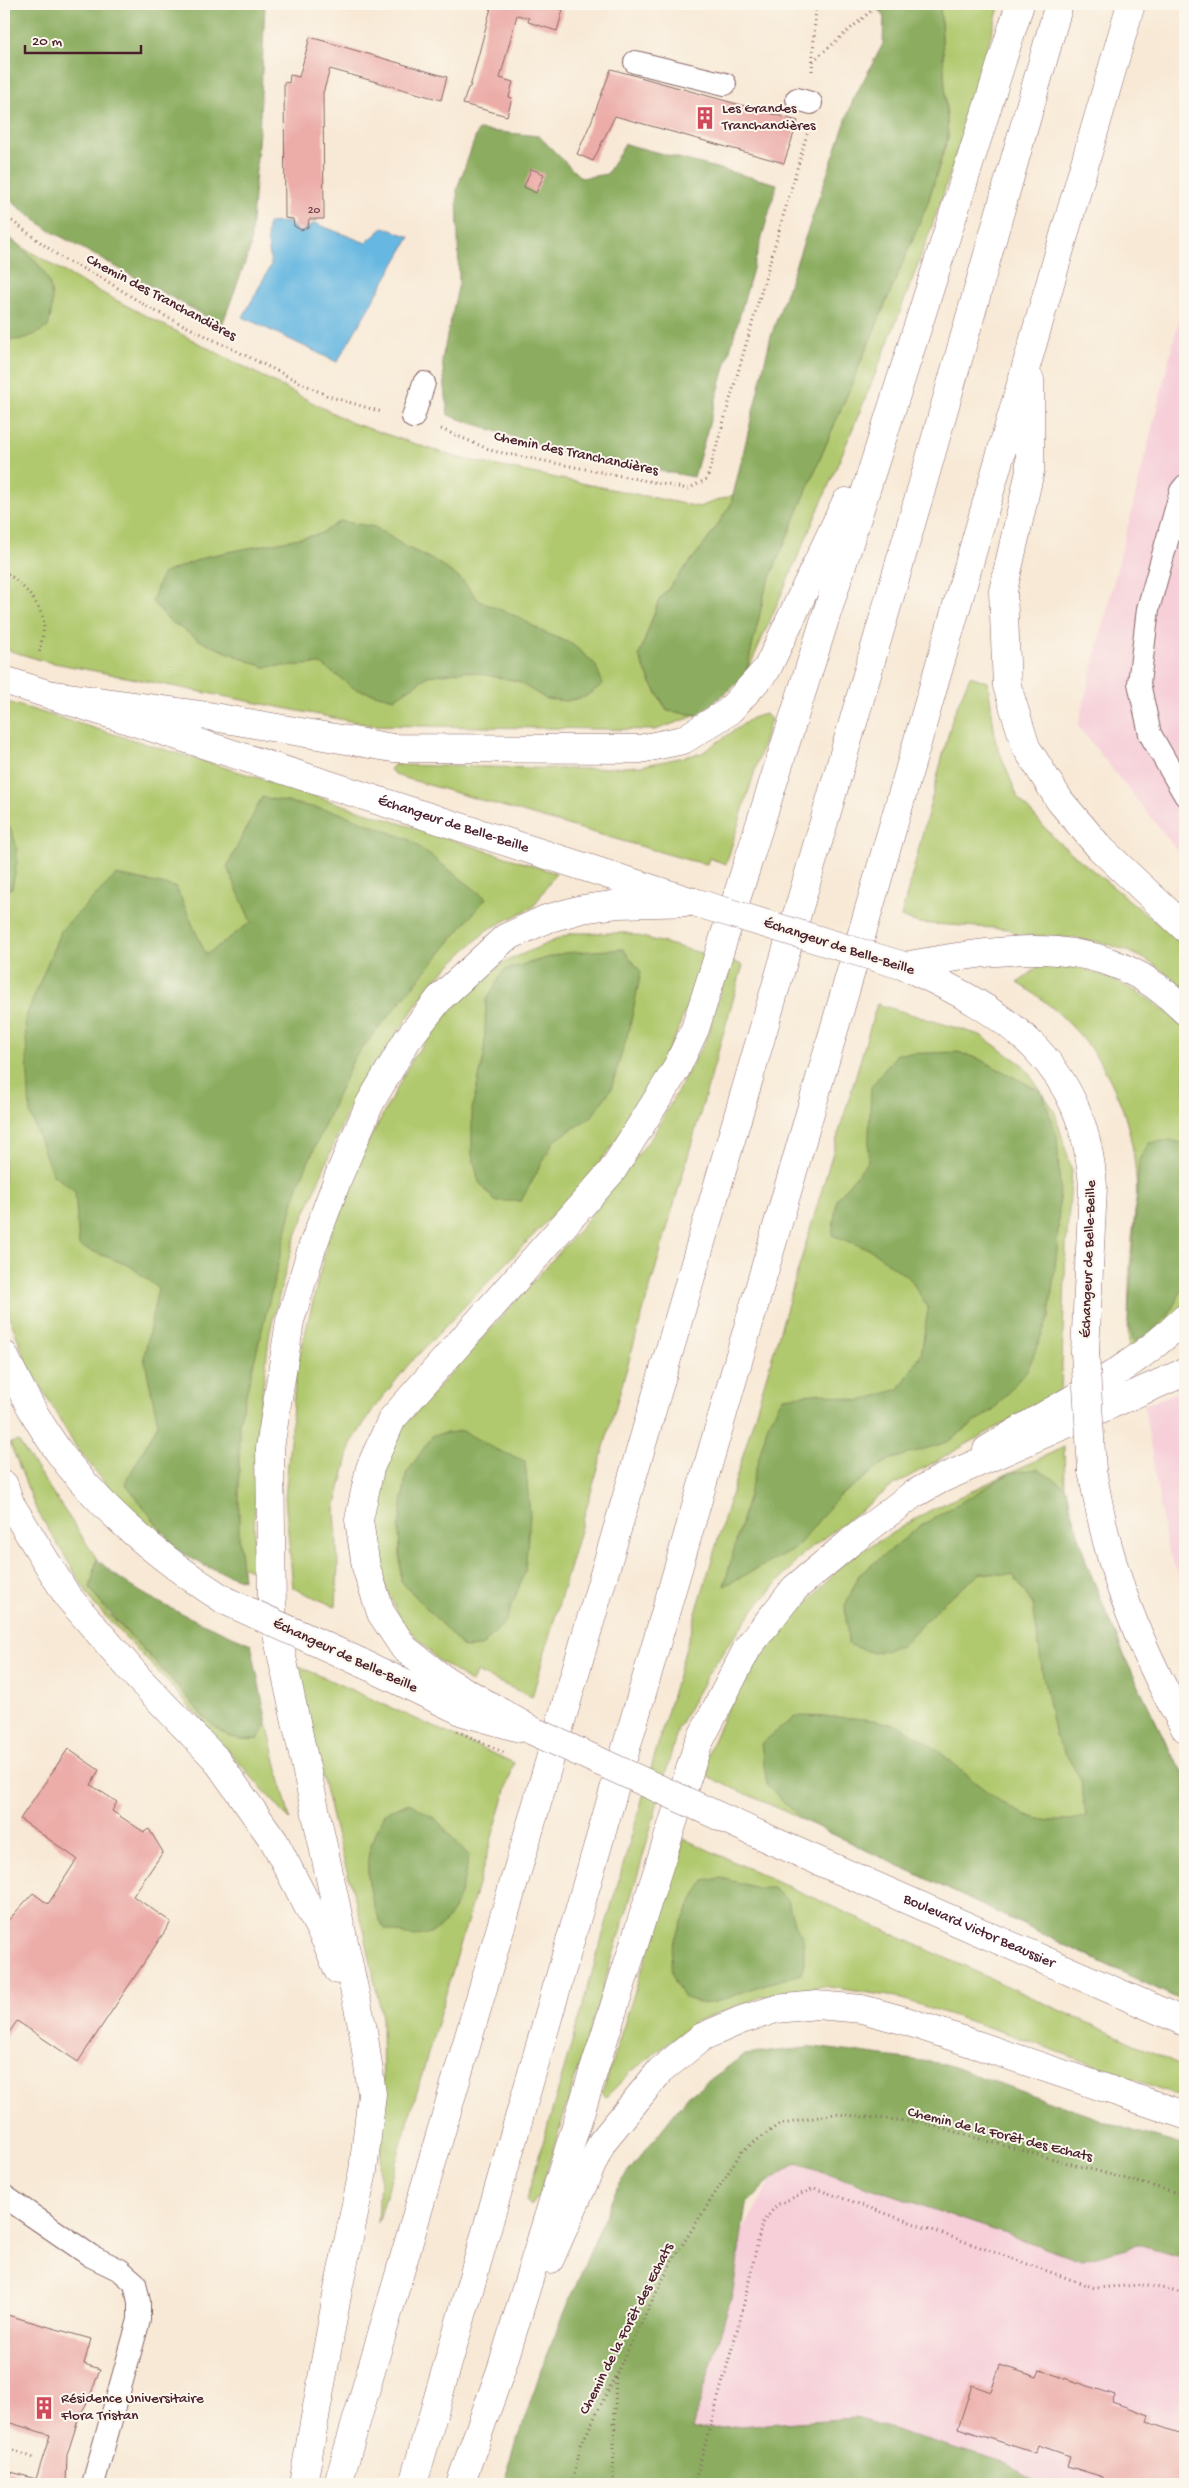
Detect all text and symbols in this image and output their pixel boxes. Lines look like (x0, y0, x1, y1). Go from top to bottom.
scale bar (25, 22, 141, 54)
text: 20 m (32, 33, 62, 51)
place label: Les Grandes Tranchandières (721, 100, 816, 135)
building icon: Les Grandes Tranchandières (692, 105, 718, 131)
house number: 20 (308, 204, 321, 218)
street label: Chemin des Tranchandières (83, 251, 240, 346)
street label: Chemin des Tranchandières (492, 428, 660, 480)
street label: Échangeur de Belle-Beille (375, 792, 531, 858)
street label: Échangeur de Belle-Beille (761, 914, 917, 980)
street label: Échangeur de Belle-Beille (1077, 1180, 1101, 1338)
street label: Échangeur de Belle-Beille (270, 1615, 420, 1698)
street label: Boulevard Victor Beaussier (899, 1890, 1059, 1973)
street label: Chemin de la Forêt des Echats (906, 2103, 1095, 2167)
street label: Chemin de la Forêt des Echats (576, 2240, 678, 2418)
place label: Résidence Universitaire Flora Tristan (60, 2390, 204, 2425)
building icon: Résidence Universitaire Flora Tristan (31, 2395, 57, 2421)

